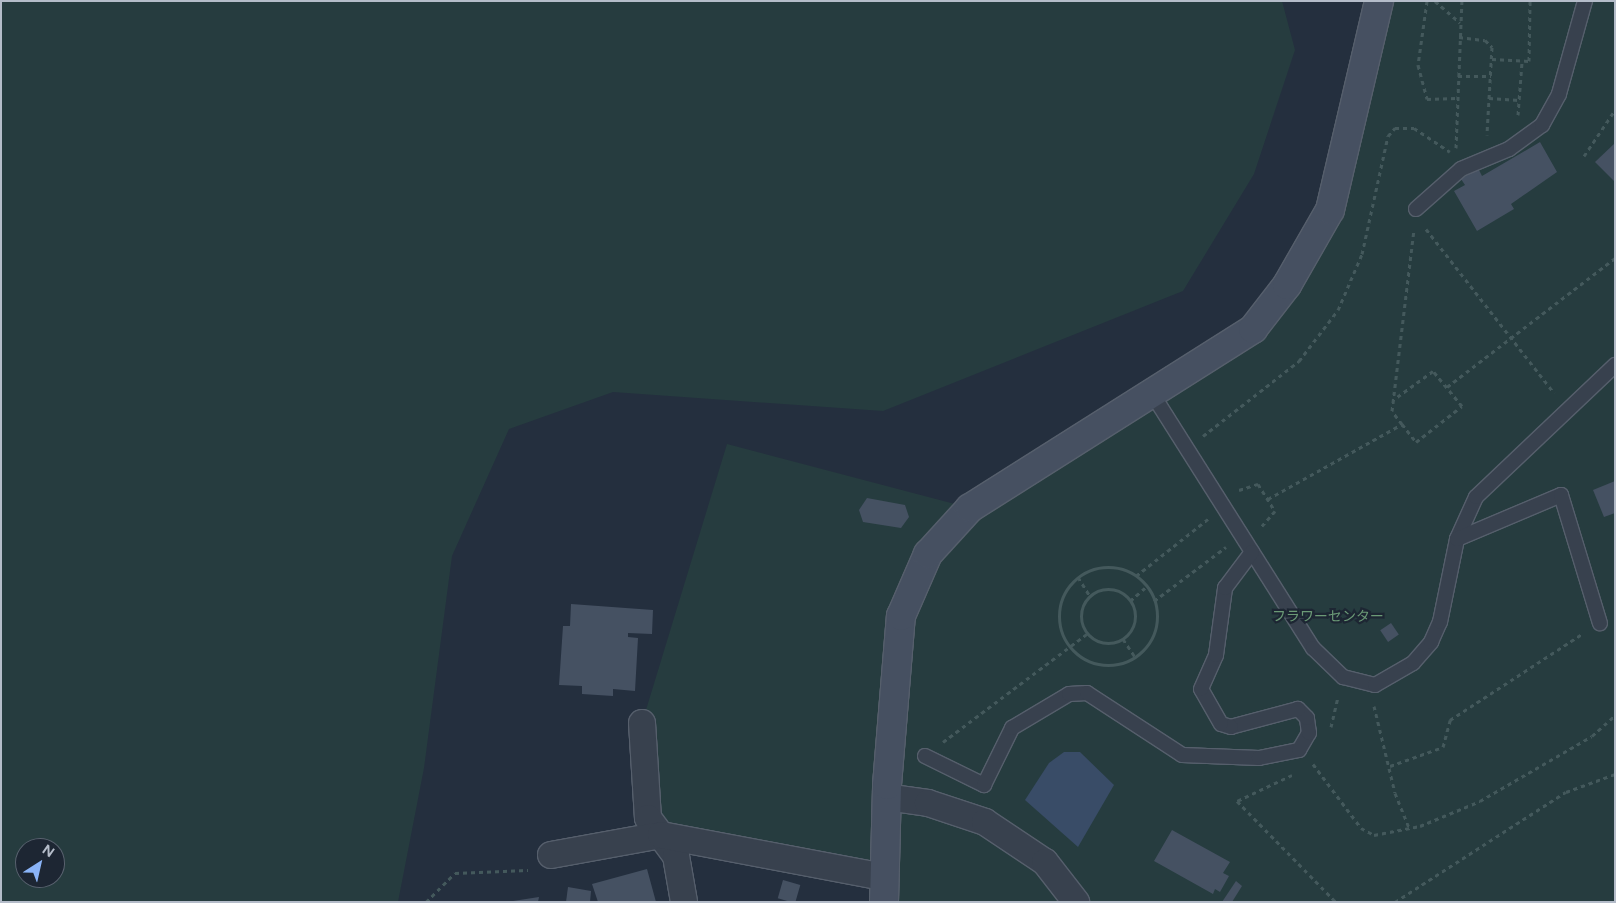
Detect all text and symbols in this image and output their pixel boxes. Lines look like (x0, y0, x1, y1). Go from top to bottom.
park label: フラワーセンター (1272, 609, 1384, 625)
north arrow (15, 838, 65, 888)
text: N (39, 841, 58, 861)

